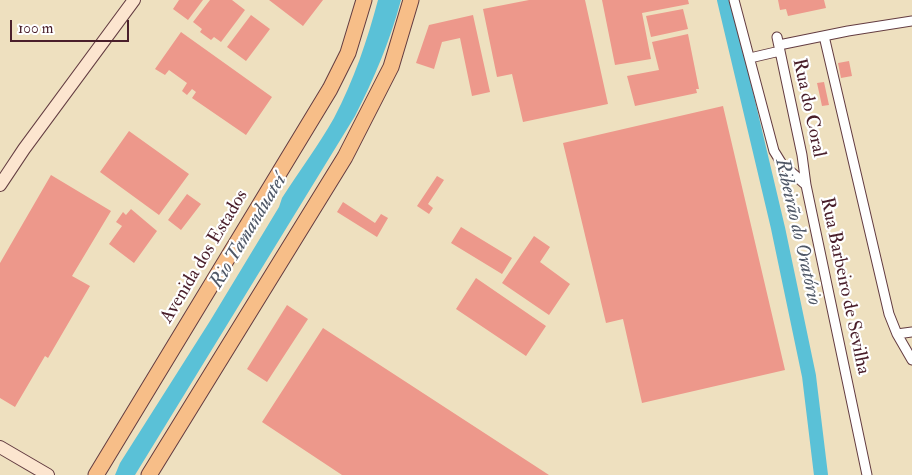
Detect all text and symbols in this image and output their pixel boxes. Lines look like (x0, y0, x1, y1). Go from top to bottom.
scale bar (12, 10, 131, 42)
text: 100 m (18, 19, 53, 38)
street label: Rua do Coral (786, 57, 830, 159)
water label: Ribeirão do Oratório (768, 156, 826, 308)
water label: Rio Tamanduateí (205, 170, 293, 294)
street label: Avenida dos Estados (156, 186, 254, 328)
street label: Rua Barbeiro de Sevilha (814, 195, 874, 377)

